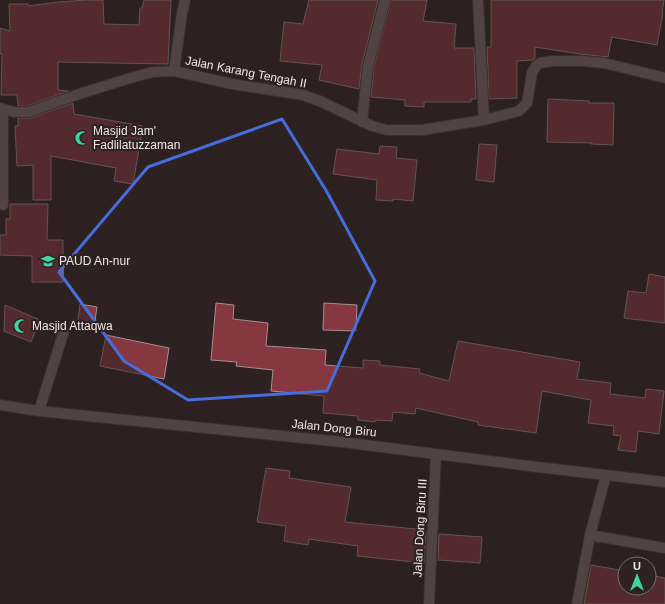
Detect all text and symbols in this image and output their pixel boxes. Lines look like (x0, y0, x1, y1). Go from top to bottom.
street label: Jalan Karang Tengah II (184, 53, 308, 91)
place label: Masjid Jam' Fadlilatuzzaman (93, 124, 180, 152)
mosque icon: Masjid Jam' Fadlilatuzzaman (74, 130, 90, 146)
school or university icon: PAUD An-nur (40, 253, 56, 269)
place label: PAUD An-nur (59, 254, 130, 268)
mosque icon: Masjid Attaqwa (13, 318, 29, 334)
place label: Masjid Attaqwa (32, 319, 113, 333)
street label: Jalan Dong Biru (291, 417, 377, 439)
street label: Jalan Dong Biru III (410, 478, 430, 578)
north arrow (617, 556, 657, 596)
text: U (633, 560, 641, 572)

